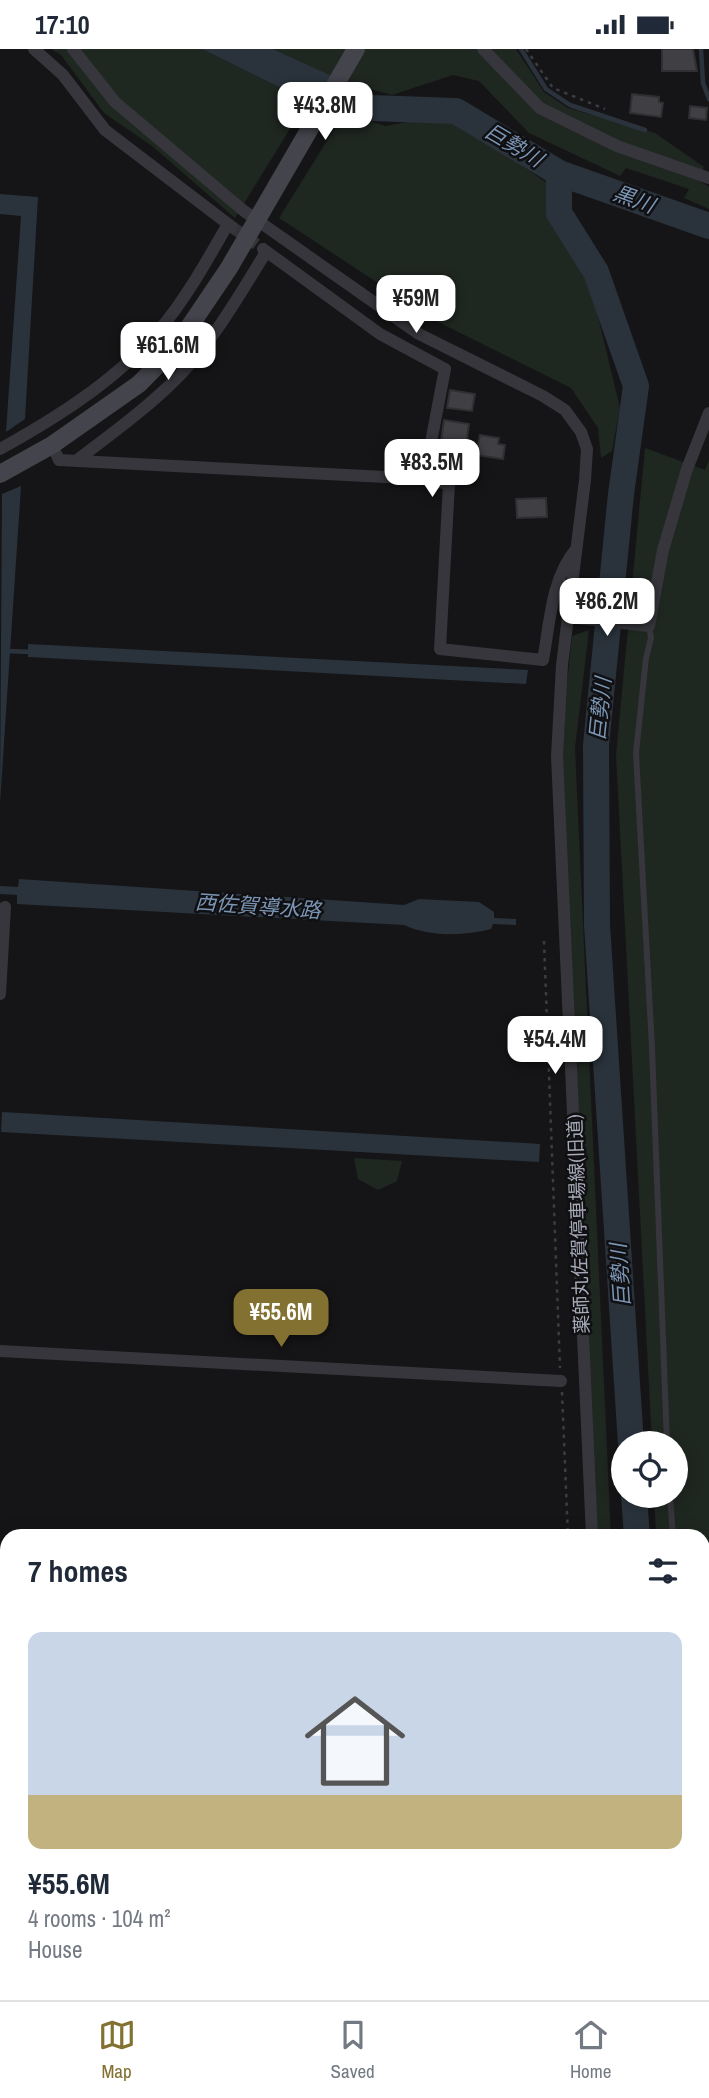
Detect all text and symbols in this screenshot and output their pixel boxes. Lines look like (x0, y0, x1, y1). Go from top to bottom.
text: 17:10 (35, 7, 90, 42)
pin: ¥43.8M (268, 83, 382, 142)
text: ¥43.8M (294, 89, 356, 120)
water label: 巨勢川 (480, 116, 550, 175)
water label: 黒川 (609, 178, 661, 220)
pin: ¥59M (375, 275, 457, 335)
text: ¥59M (392, 282, 440, 313)
pin: ¥61.6M (111, 323, 225, 382)
text: ¥61.6M (137, 329, 199, 360)
pin: ¥83.5M (375, 440, 489, 499)
text: ¥83.5M (401, 446, 463, 477)
pin: ¥86.2M (550, 579, 664, 638)
text: ¥86.2M (576, 585, 638, 616)
water label: 巨勢川 (582, 674, 618, 742)
water label: 西佐賀導水路 (194, 887, 324, 925)
pin: ¥54.4M (498, 1017, 612, 1076)
text: ¥54.4M (524, 1023, 586, 1054)
street label: 薬師丸佐賀停車場線(旧道) (561, 1114, 595, 1334)
water label: 巨勢川 (603, 1241, 637, 1307)
pin: ¥55.6M (224, 1289, 338, 1349)
text: ¥55.6M (250, 1296, 312, 1327)
map controls (611, 1431, 688, 1508)
button: locate (611, 1431, 688, 1508)
text: 7 homes (28, 1551, 128, 1591)
icon: filters (644, 1552, 682, 1590)
icon: home (292, 1678, 418, 1804)
text: ¥55.6M (28, 1863, 110, 1903)
text: 4 rooms · 104 m² (28, 1903, 171, 1934)
text: House (28, 1934, 83, 1965)
tab: Map (98, 2016, 136, 2084)
tab: Saved (331, 2016, 375, 2084)
tab: Home (570, 2016, 611, 2084)

